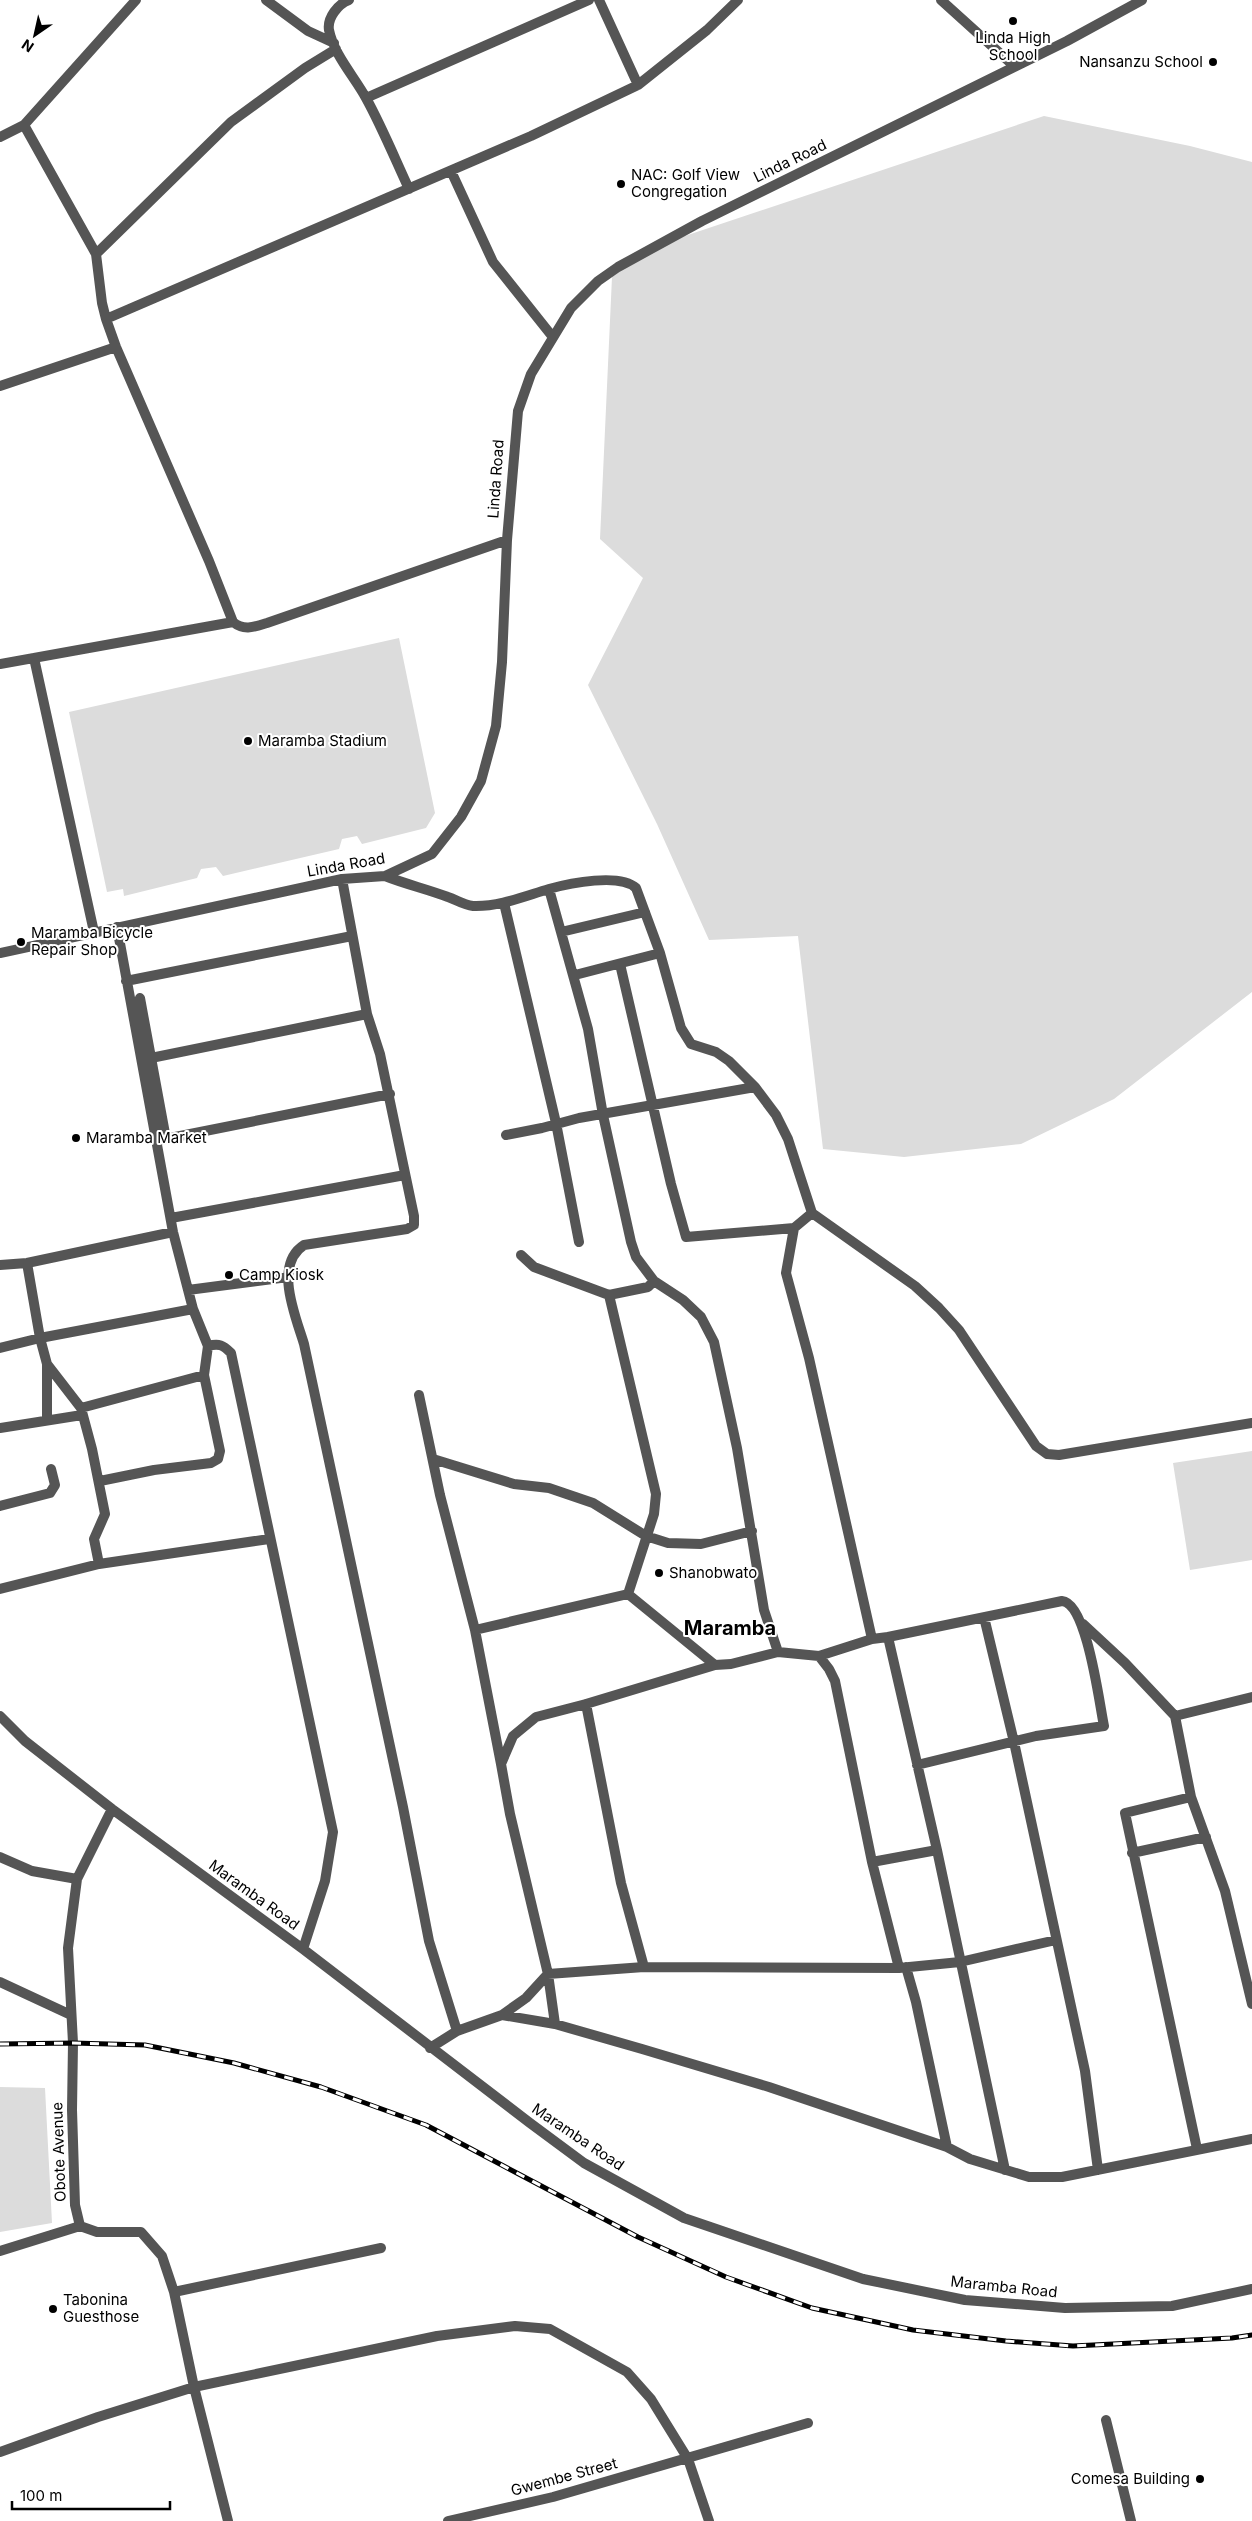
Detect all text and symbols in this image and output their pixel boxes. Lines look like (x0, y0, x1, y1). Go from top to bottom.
north arrow (10, 10, 60, 60)
marker: Linda High School (1007, 15, 1019, 27)
place label: Linda High School (975, 28, 1051, 64)
text: N (18, 36, 37, 56)
place label: Nansanzu School (1079, 52, 1203, 71)
marker: Nansanzu School (1207, 56, 1219, 68)
street label: Linda Road (750, 135, 829, 186)
place label: NAC: Golf View Congregation (631, 165, 740, 201)
marker: NAC: Golf View Congregation (615, 178, 627, 190)
street label: Linda Road (483, 439, 508, 519)
place label: Maramba Stadium (258, 731, 387, 750)
marker: Maramba Stadium (242, 735, 254, 747)
street label: Linda Road (305, 848, 386, 881)
place label: Maramba Bicycle Repair Shop (31, 923, 153, 959)
marker: Maramba Bicycle Repair Shop (15, 936, 27, 948)
place label: Maramba Market (86, 1128, 207, 1147)
marker: Maramba Market (70, 1132, 82, 1144)
place label: Camp Kiosk (239, 1265, 325, 1284)
marker: Camp Kiosk (223, 1269, 235, 1281)
place label: Shanobwato (669, 1563, 757, 1582)
marker: Shanobwato (653, 1567, 665, 1579)
district label: Maramba (684, 1616, 776, 1640)
street label: Maramba Road (205, 1855, 303, 1934)
street label: Maramba Road (528, 2099, 628, 2174)
street label: Obote Avenue (47, 2102, 70, 2202)
street label: Maramba Road (950, 2271, 1058, 2302)
place label: Tabonina Guesthose (63, 2290, 139, 2326)
marker: Tabonina Guesthose (47, 2303, 59, 2315)
street label: Gwembe Street (508, 2453, 619, 2500)
place label: Comesa Building (1071, 2469, 1190, 2488)
marker: Comesa Building (1194, 2473, 1206, 2485)
scale bar (12, 2478, 170, 2510)
text: 100 m (20, 2486, 62, 2505)

